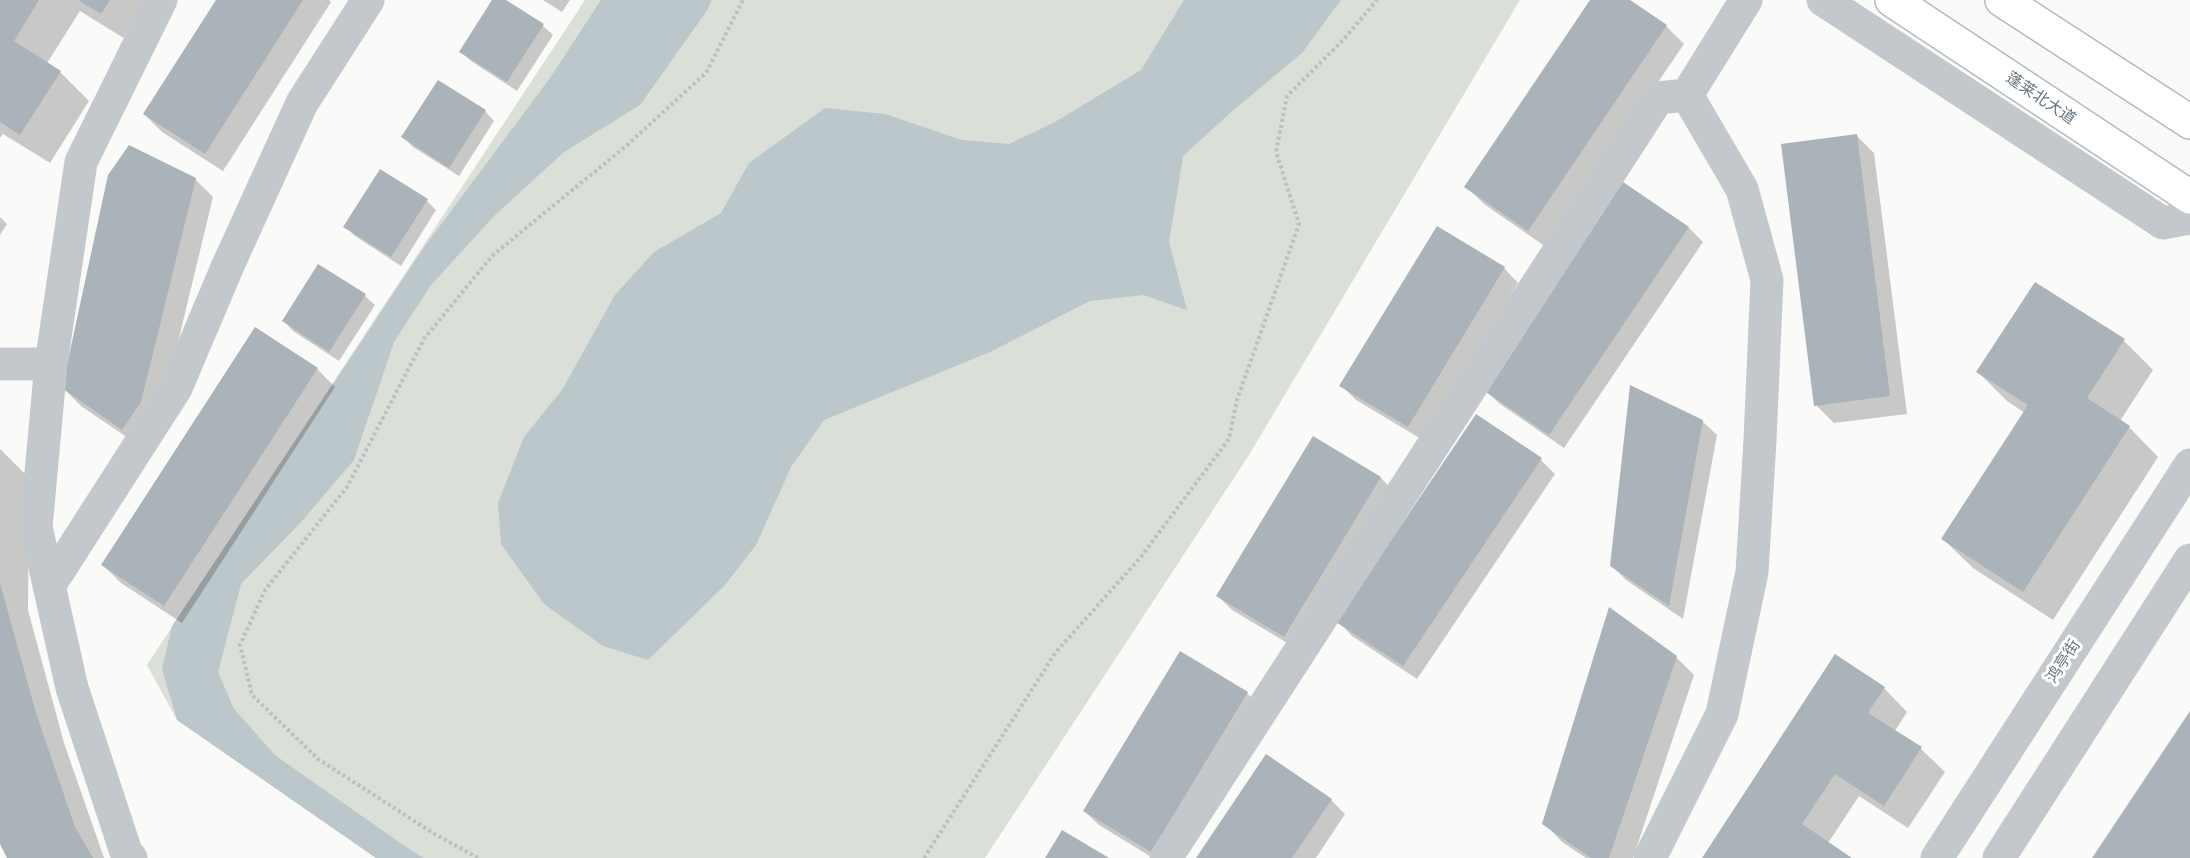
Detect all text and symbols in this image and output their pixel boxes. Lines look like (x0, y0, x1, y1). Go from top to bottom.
street label: 蓬莱北大道 (2002, 68, 2080, 128)
street label: 鸿亭街 (2042, 636, 2084, 686)

